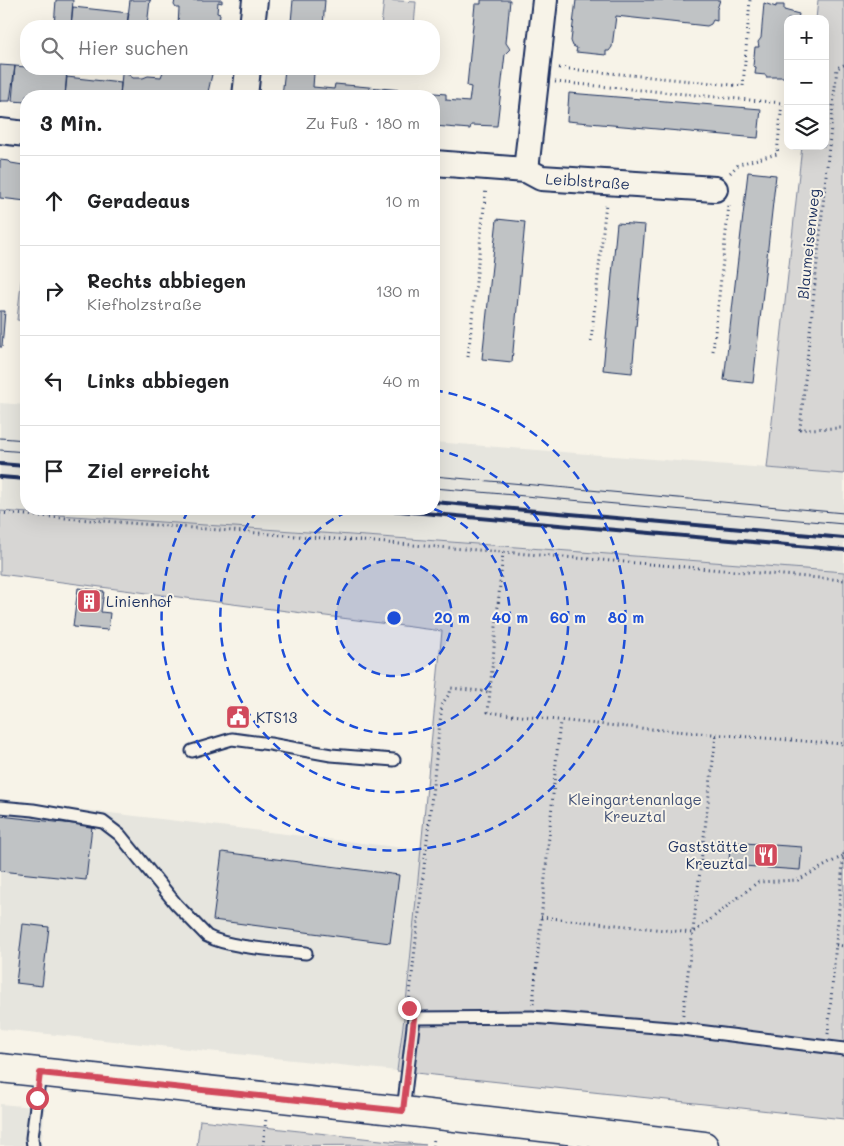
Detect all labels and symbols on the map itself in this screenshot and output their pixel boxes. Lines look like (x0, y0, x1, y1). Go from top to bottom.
street label: Leiblstraße (545, 168, 631, 194)
street label: Blaumeisenweg (792, 187, 824, 300)
building icon: Linienhof (76, 588, 102, 614)
place label: Linienhof (106, 591, 173, 611)
text: 20 m (434, 607, 470, 627)
text: 40 m (492, 607, 528, 627)
text: 60 m (550, 607, 586, 627)
text: 80 m (608, 607, 644, 627)
centre of rings (385, 609, 403, 627)
public building icon: KTS13 (225, 704, 251, 730)
place label: KTS13 (256, 707, 298, 727)
park label: Kleingartenanlage Kreuztal (568, 789, 702, 826)
place label: Gaststätte Kreuztal (668, 836, 748, 873)
restaurant icon: Gaststätte Kreuztal (753, 842, 779, 868)
route end (398, 997, 421, 1020)
route start (26, 1087, 49, 1110)

